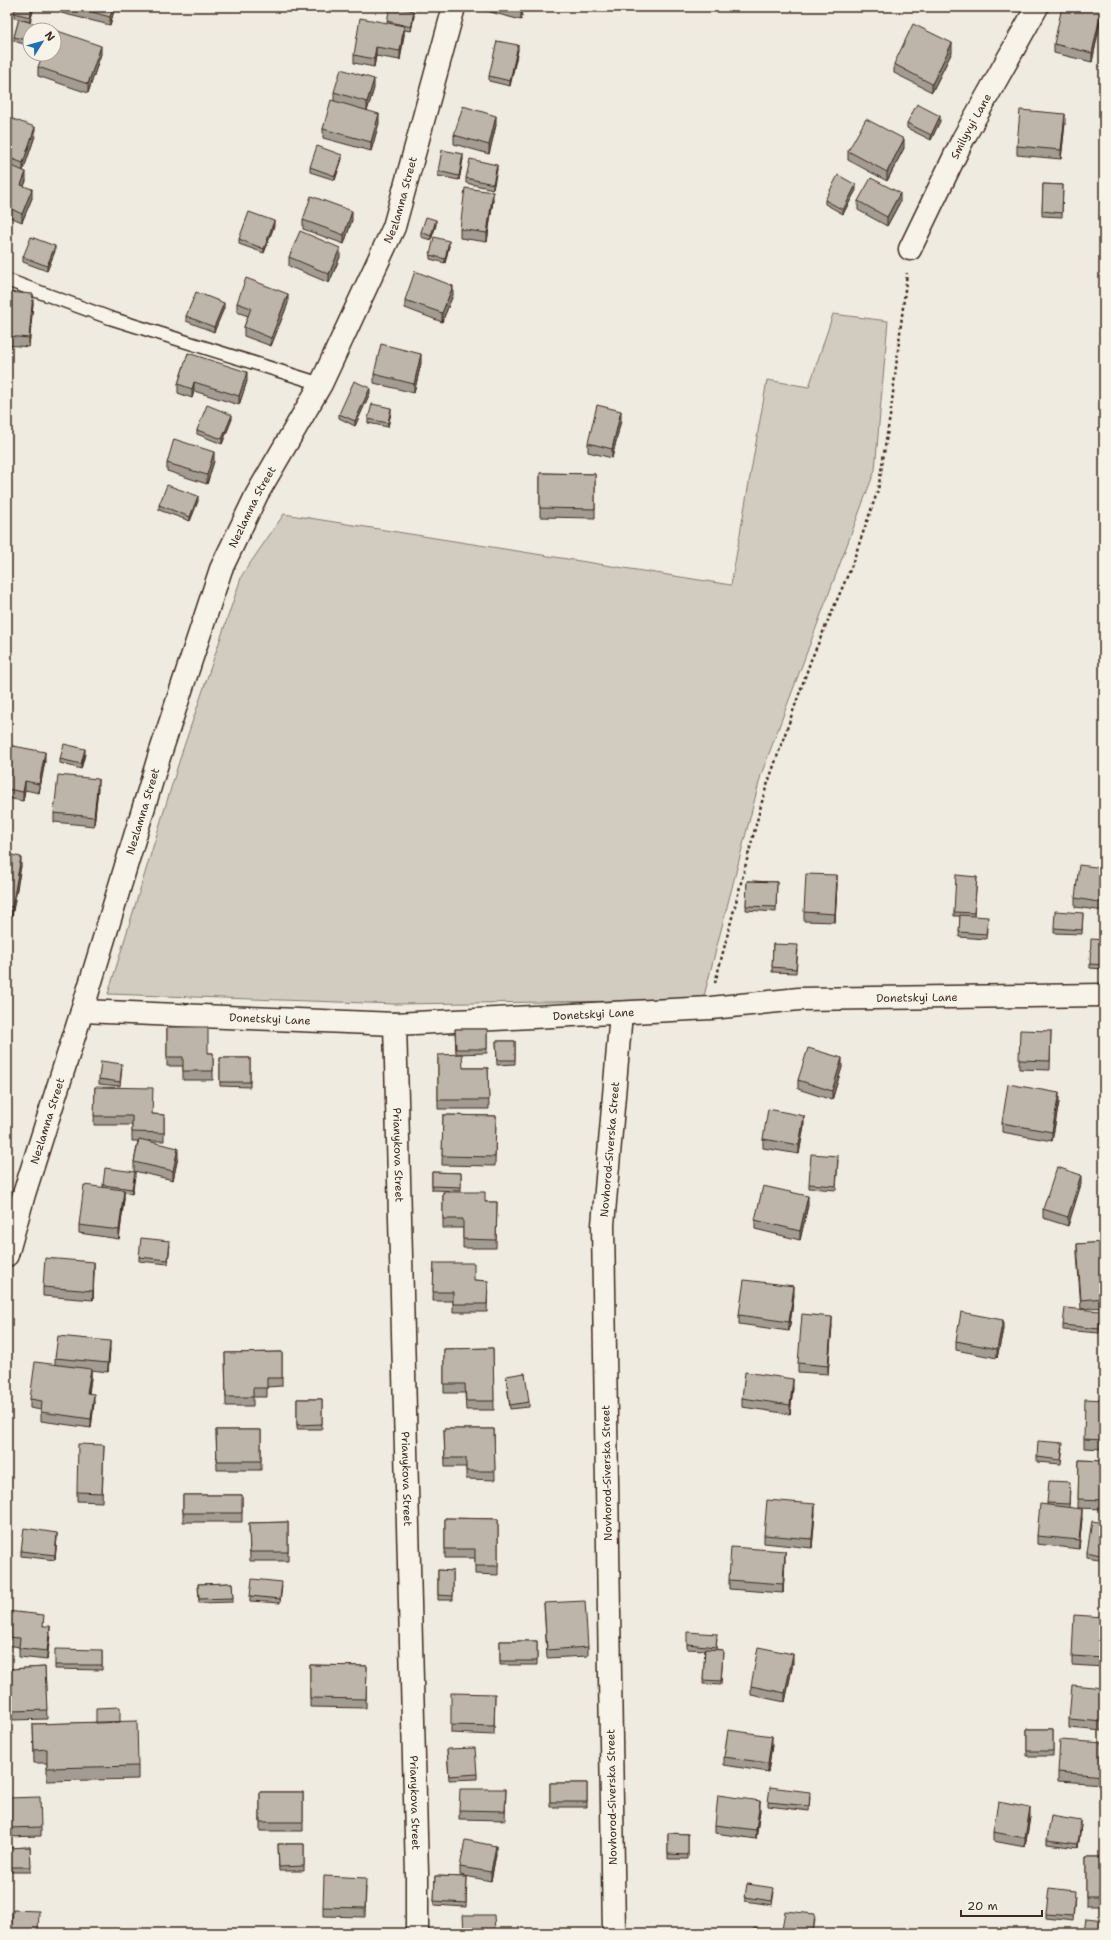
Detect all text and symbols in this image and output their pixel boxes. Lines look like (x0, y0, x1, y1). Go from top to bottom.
north arrow (22, 22, 62, 62)
text: N (41, 28, 58, 45)
street label: Smilyvyi Lane (947, 91, 995, 161)
street label: Nezlamna Street (380, 155, 420, 246)
street label: Nezlamna Street (225, 463, 279, 550)
street label: Nezlamna Street (122, 766, 163, 856)
street label: Donetskyi Lane (876, 989, 958, 1005)
street label: Donetskyi Lane (552, 1004, 635, 1024)
street label: Donetskyi Lane (229, 1010, 311, 1028)
street label: Nezlamna Street (26, 1076, 68, 1166)
street label: Novhorod-Siverska Street (596, 1081, 623, 1218)
street label: Prianykova Street (390, 1107, 407, 1203)
street label: Novhorod-Siverska Street (598, 1405, 616, 1541)
street label: Prianykova Street (398, 1431, 416, 1527)
street label: Novhorod-Siverska Street (603, 1729, 621, 1865)
street label: Prianykova Street (406, 1755, 424, 1850)
scale bar (961, 1892, 1042, 1918)
text: 20 m (967, 1898, 998, 1914)

